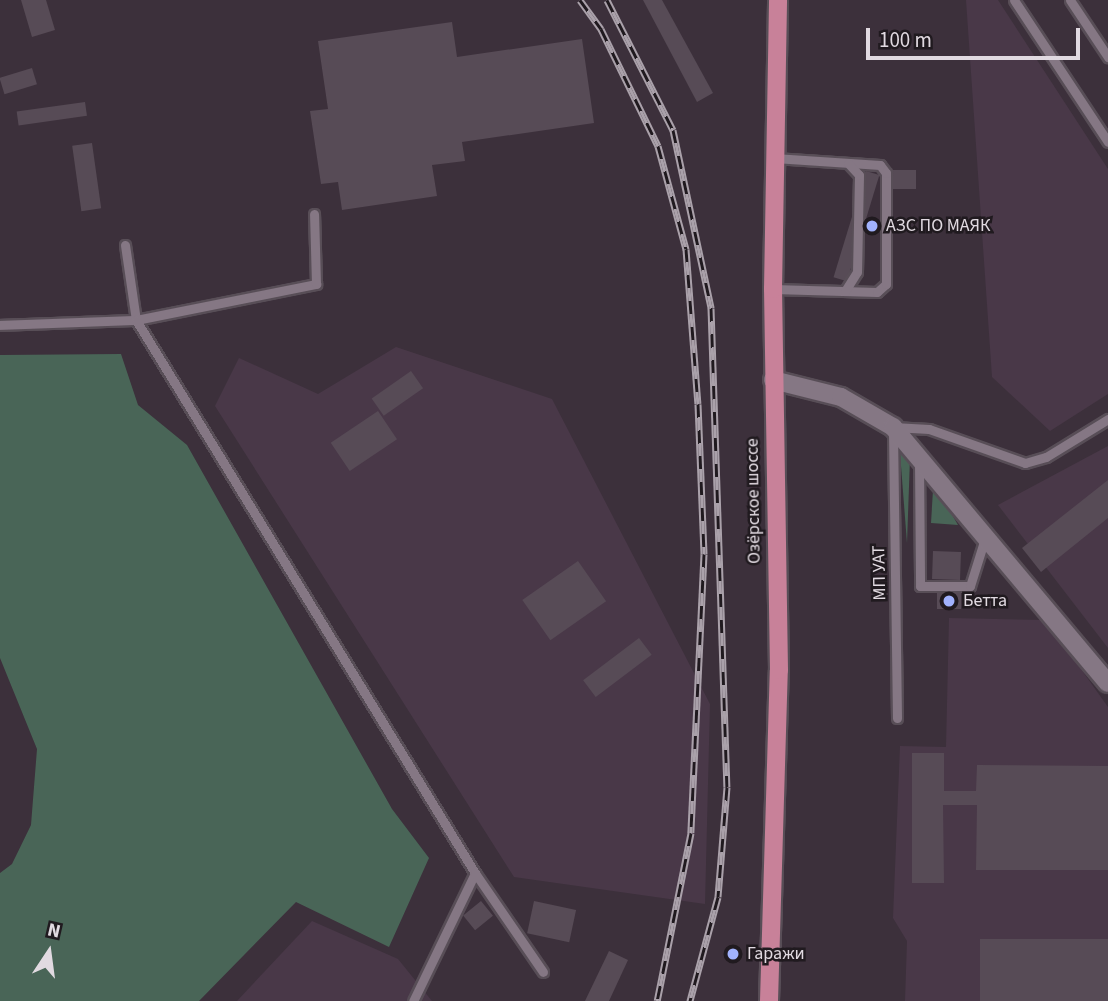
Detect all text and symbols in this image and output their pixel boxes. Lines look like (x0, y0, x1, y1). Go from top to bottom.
scale bar (870, 14, 1084, 58)
text: 100 m (879, 25, 932, 55)
place label: АЗС ПО МАЯК (886, 215, 991, 237)
marker: АЗС ПО МАЯК (864, 218, 880, 234)
street label: Озёрское шоссе (742, 438, 766, 564)
street label: МП УАТ (869, 545, 891, 601)
place label: Бетта (963, 590, 1007, 612)
marker: Бетта (941, 593, 957, 609)
text: N (45, 916, 63, 946)
north arrow (14, 917, 84, 987)
place label: Гаражи (747, 943, 805, 965)
marker: Гаражи (725, 946, 741, 962)

